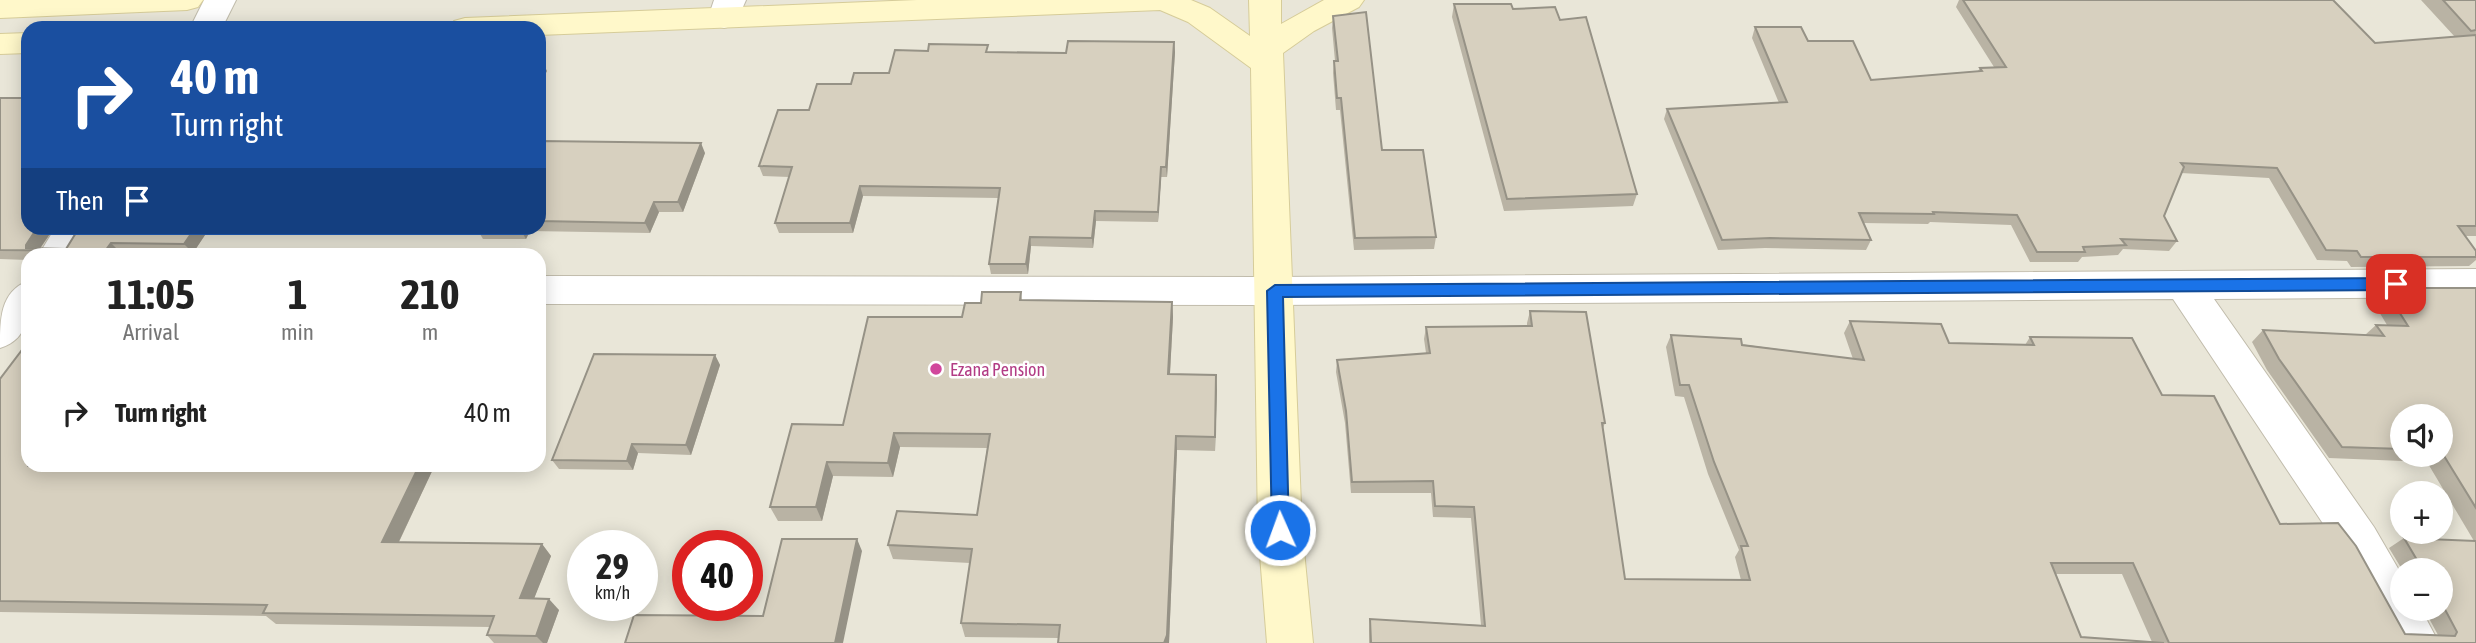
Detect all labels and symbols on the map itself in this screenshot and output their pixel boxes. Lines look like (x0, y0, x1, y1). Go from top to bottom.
pin (2366, 254, 2426, 314)
place label: Ezana Pension (950, 359, 1045, 380)
marker: Ezana Pension (928, 361, 944, 377)
position arrow (1243, 493, 1317, 567)
speed limit sign: 40 (672, 530, 763, 621)

